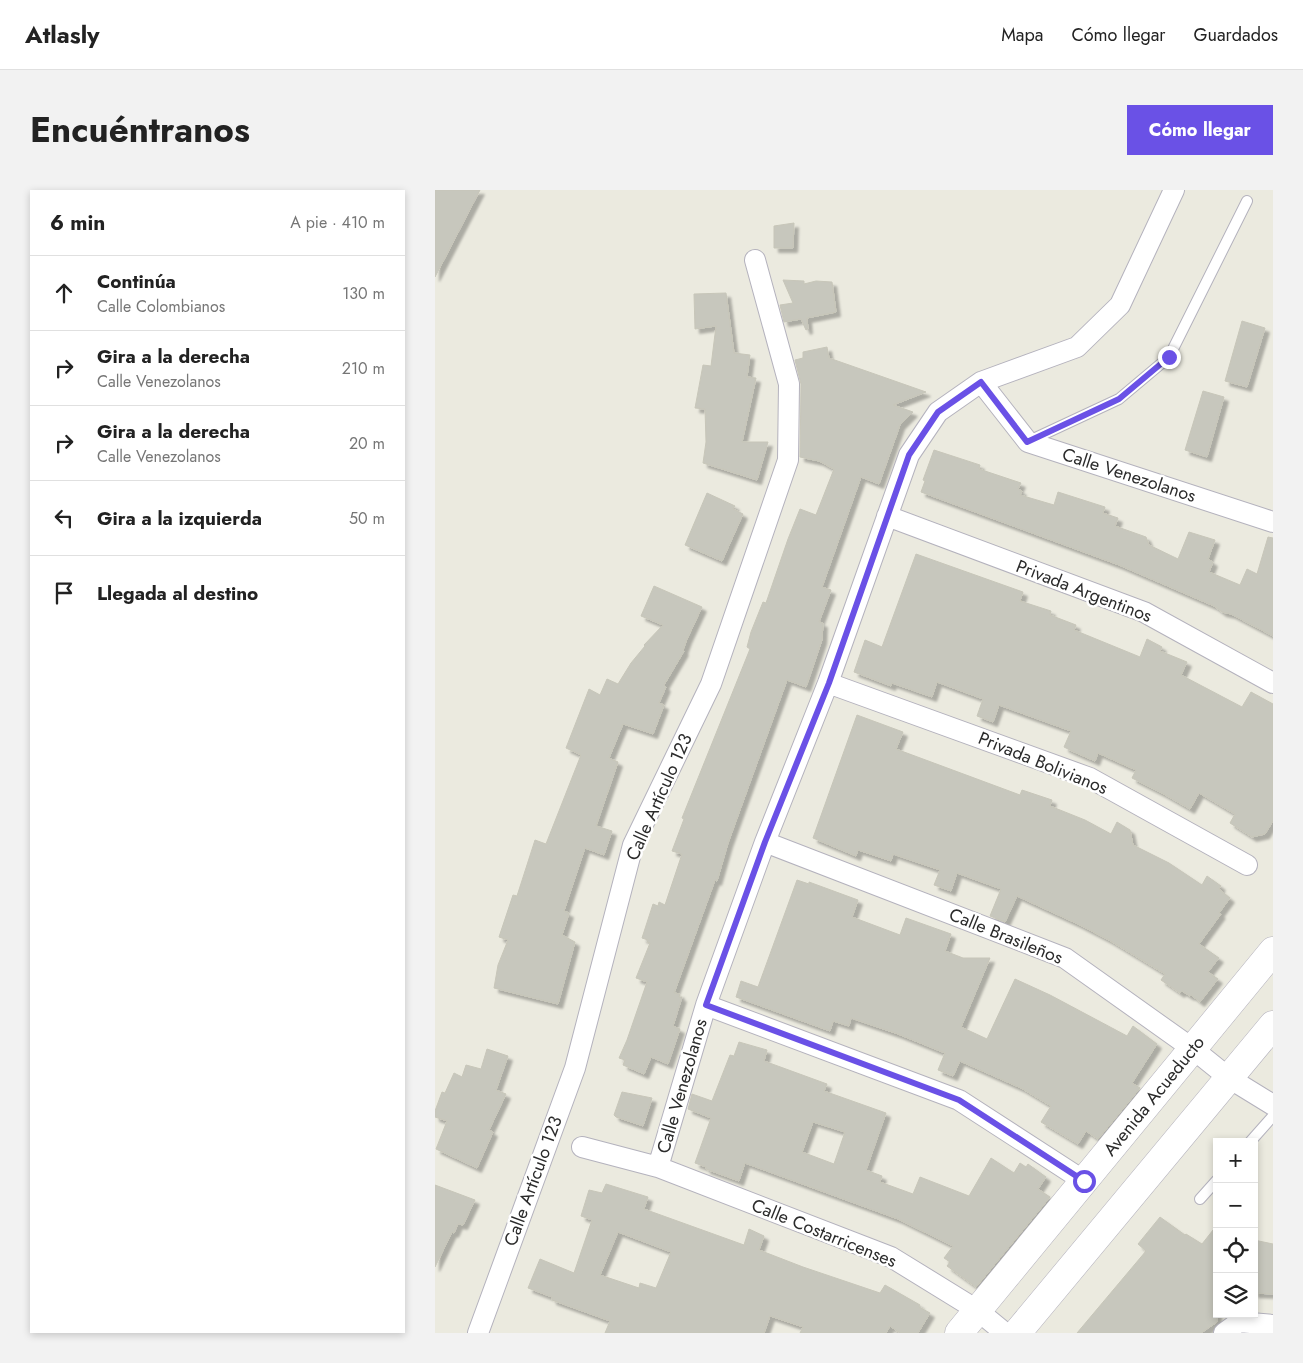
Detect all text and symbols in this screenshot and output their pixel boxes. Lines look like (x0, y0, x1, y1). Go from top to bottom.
text: Atlasly (25, 17, 100, 52)
text: Mapa (1001, 22, 1043, 48)
text: Cómo llegar (1071, 22, 1166, 48)
text: Guardados (1194, 22, 1278, 48)
text: Encuéntranos (30, 105, 250, 155)
button: Cómo llegar (1127, 105, 1273, 155)
text: 6 min (50, 208, 105, 238)
text: A pie · 410 m (290, 211, 385, 234)
text: Continúa (97, 268, 176, 295)
icon: ahead (50, 279, 78, 307)
text: 130 m (342, 282, 385, 305)
text: Calle Colombianos (97, 295, 225, 318)
text: Gira a la derecha (97, 343, 250, 370)
route end (1158, 346, 1181, 369)
icon: right (50, 354, 78, 382)
text: 210 m (342, 357, 385, 380)
text: Calle Venezolanos (97, 370, 221, 393)
text: Gira a la derecha (97, 418, 250, 445)
icon: right (50, 429, 78, 457)
text: 20 m (349, 432, 385, 455)
street label: Calle Venezolanos (1059, 441, 1199, 509)
text: Calle Venezolanos (97, 445, 221, 468)
icon: left (50, 504, 78, 532)
text: Gira a la izquierda (97, 505, 262, 532)
text: 50 m (349, 507, 385, 530)
street label: Privada Argentinos (1012, 553, 1156, 629)
icon: arrive (50, 579, 78, 607)
text: Llegada al destino (97, 580, 258, 607)
street label: Privada Bolivianos (974, 725, 1112, 801)
street label: Calle Artículo 123 (619, 729, 699, 865)
street label: Calle Brasileños (945, 901, 1067, 971)
street label: Calle Venezolanos (650, 1015, 714, 1157)
street label: Avenida Acueducto (1097, 1030, 1211, 1162)
street label: Calle Artículo 123 (497, 1112, 569, 1250)
map controls (1213, 1138, 1258, 1318)
button: + (1213, 1138, 1258, 1183)
route start (1073, 1170, 1096, 1193)
button: − (1213, 1183, 1258, 1228)
street label: Calle Costarricenses (748, 1192, 900, 1274)
button: locate (1213, 1228, 1258, 1273)
button: layers (1213, 1273, 1258, 1318)

